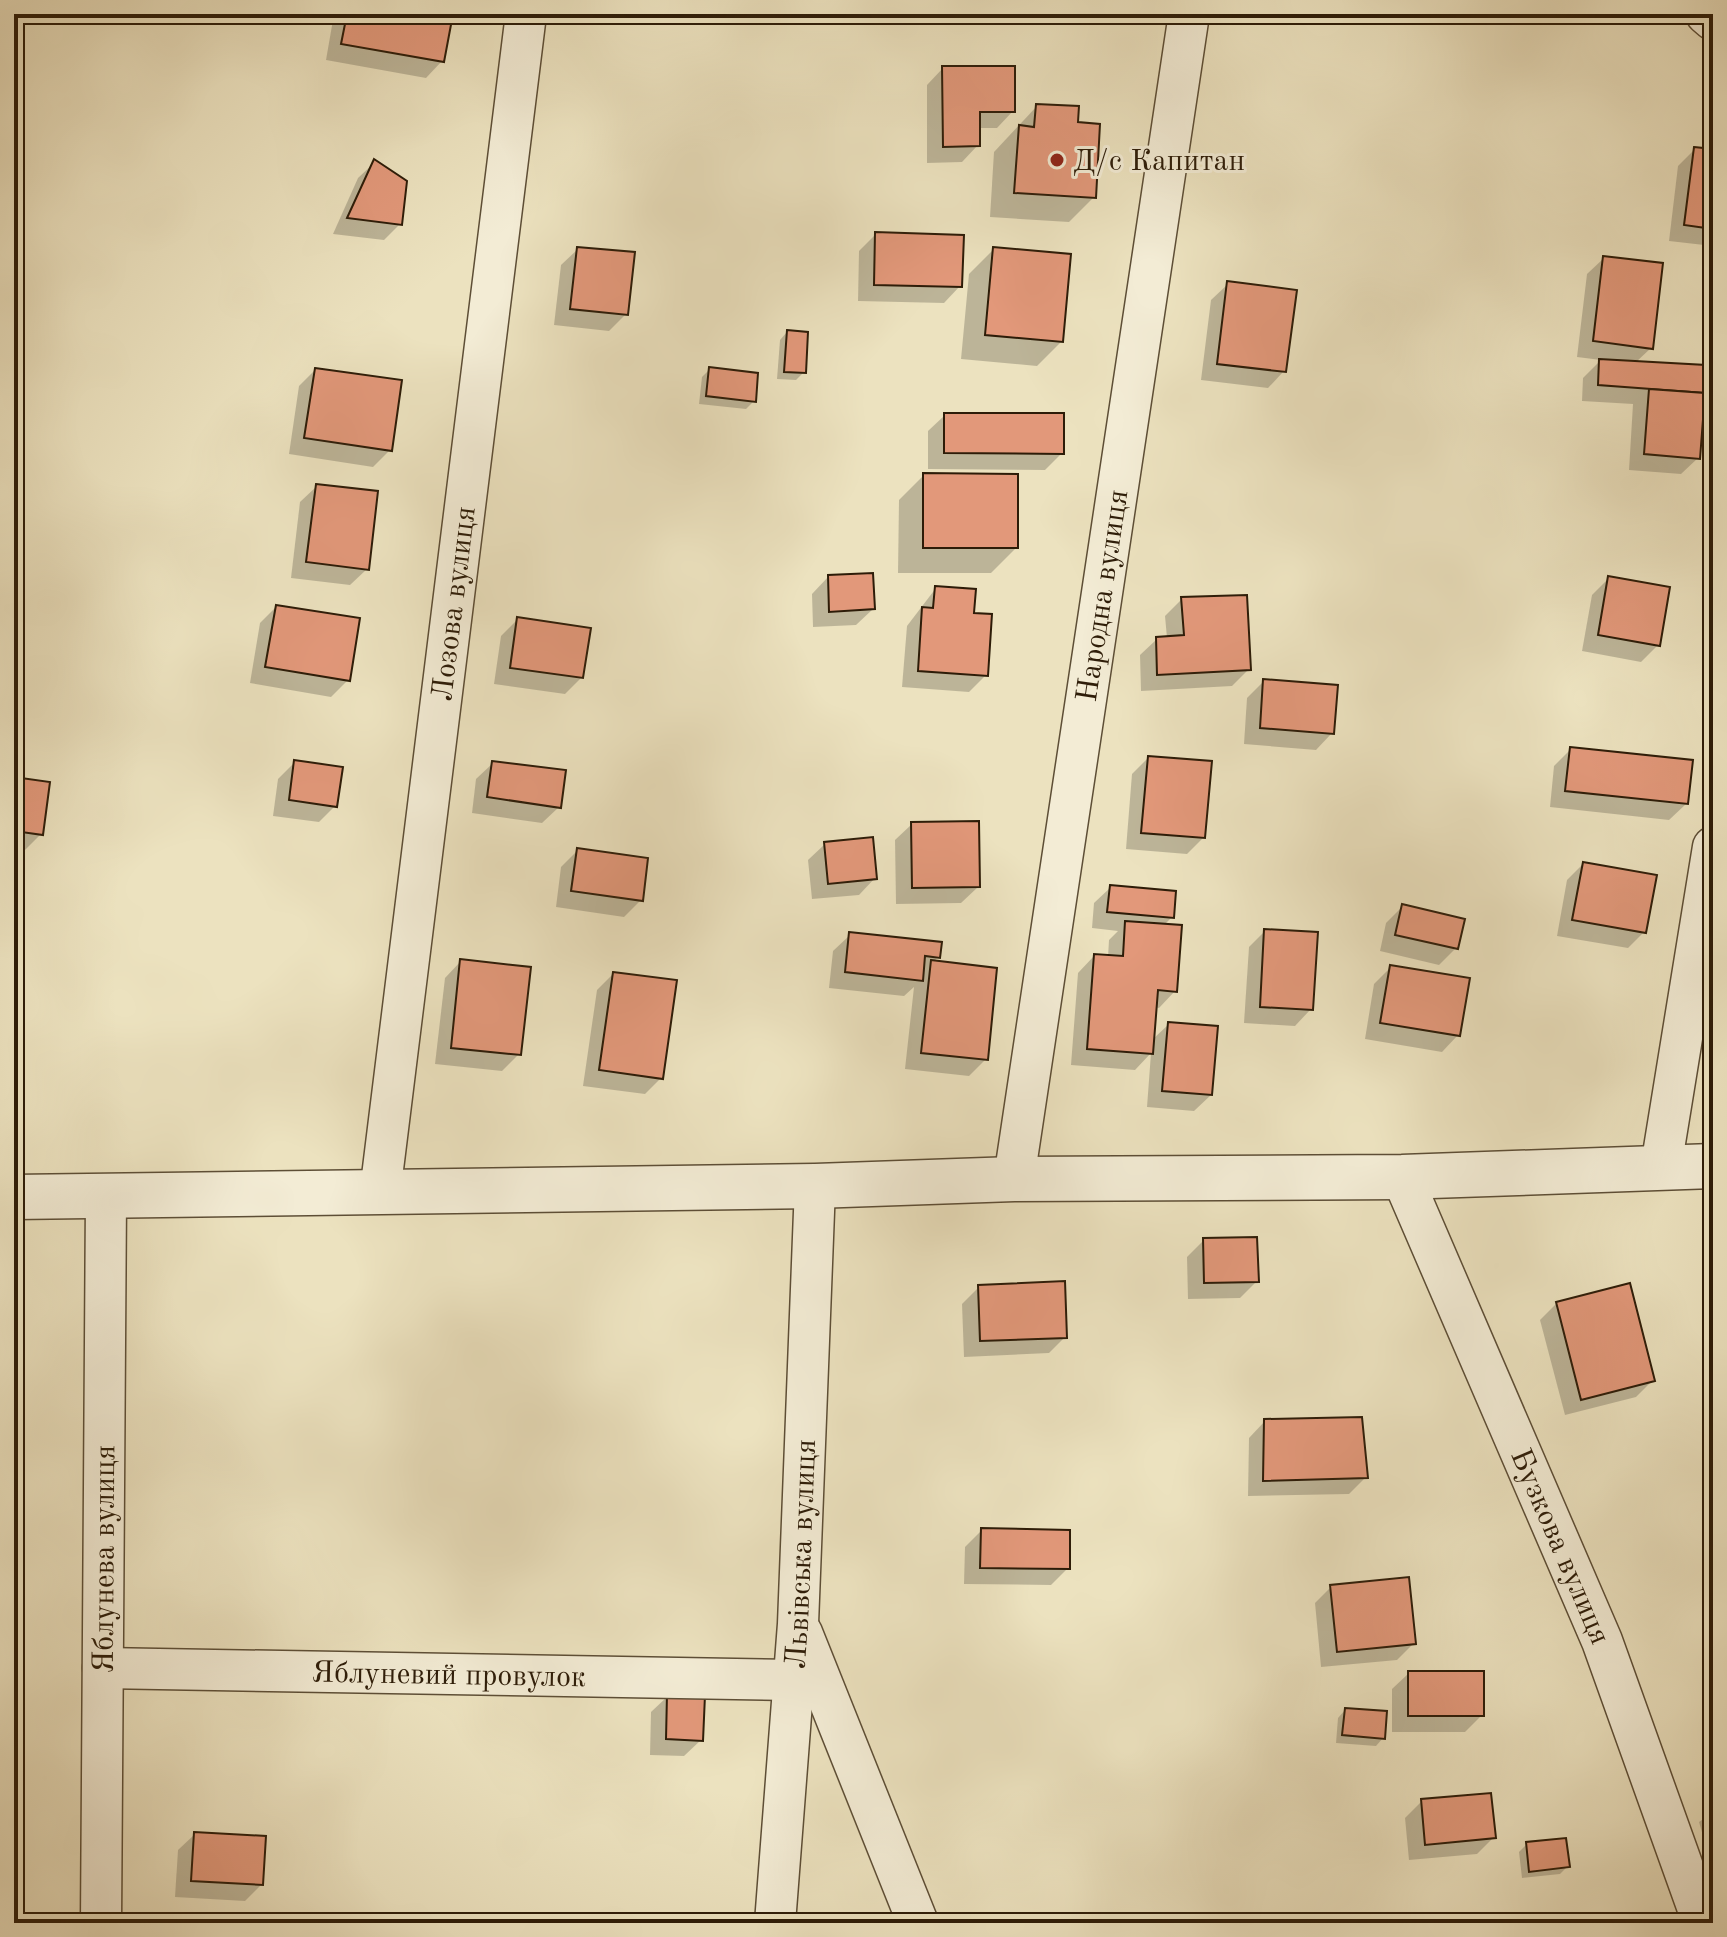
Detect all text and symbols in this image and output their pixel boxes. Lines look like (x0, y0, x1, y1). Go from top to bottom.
place label: Д/с Капитан (1073, 147, 1245, 177)
marker: Д/с Капитан (1048, 151, 1066, 169)
street label: Народна вулиця (1073, 488, 1134, 704)
street label: Лозова вулиця (428, 505, 482, 703)
street label: Львівська вулиця (782, 1439, 822, 1670)
street label: Яблунева вулиця (90, 1445, 121, 1673)
street label: Бузкова вулиця (1504, 1445, 1615, 1649)
street label: Яблуневий провулок (311, 1659, 586, 1693)

